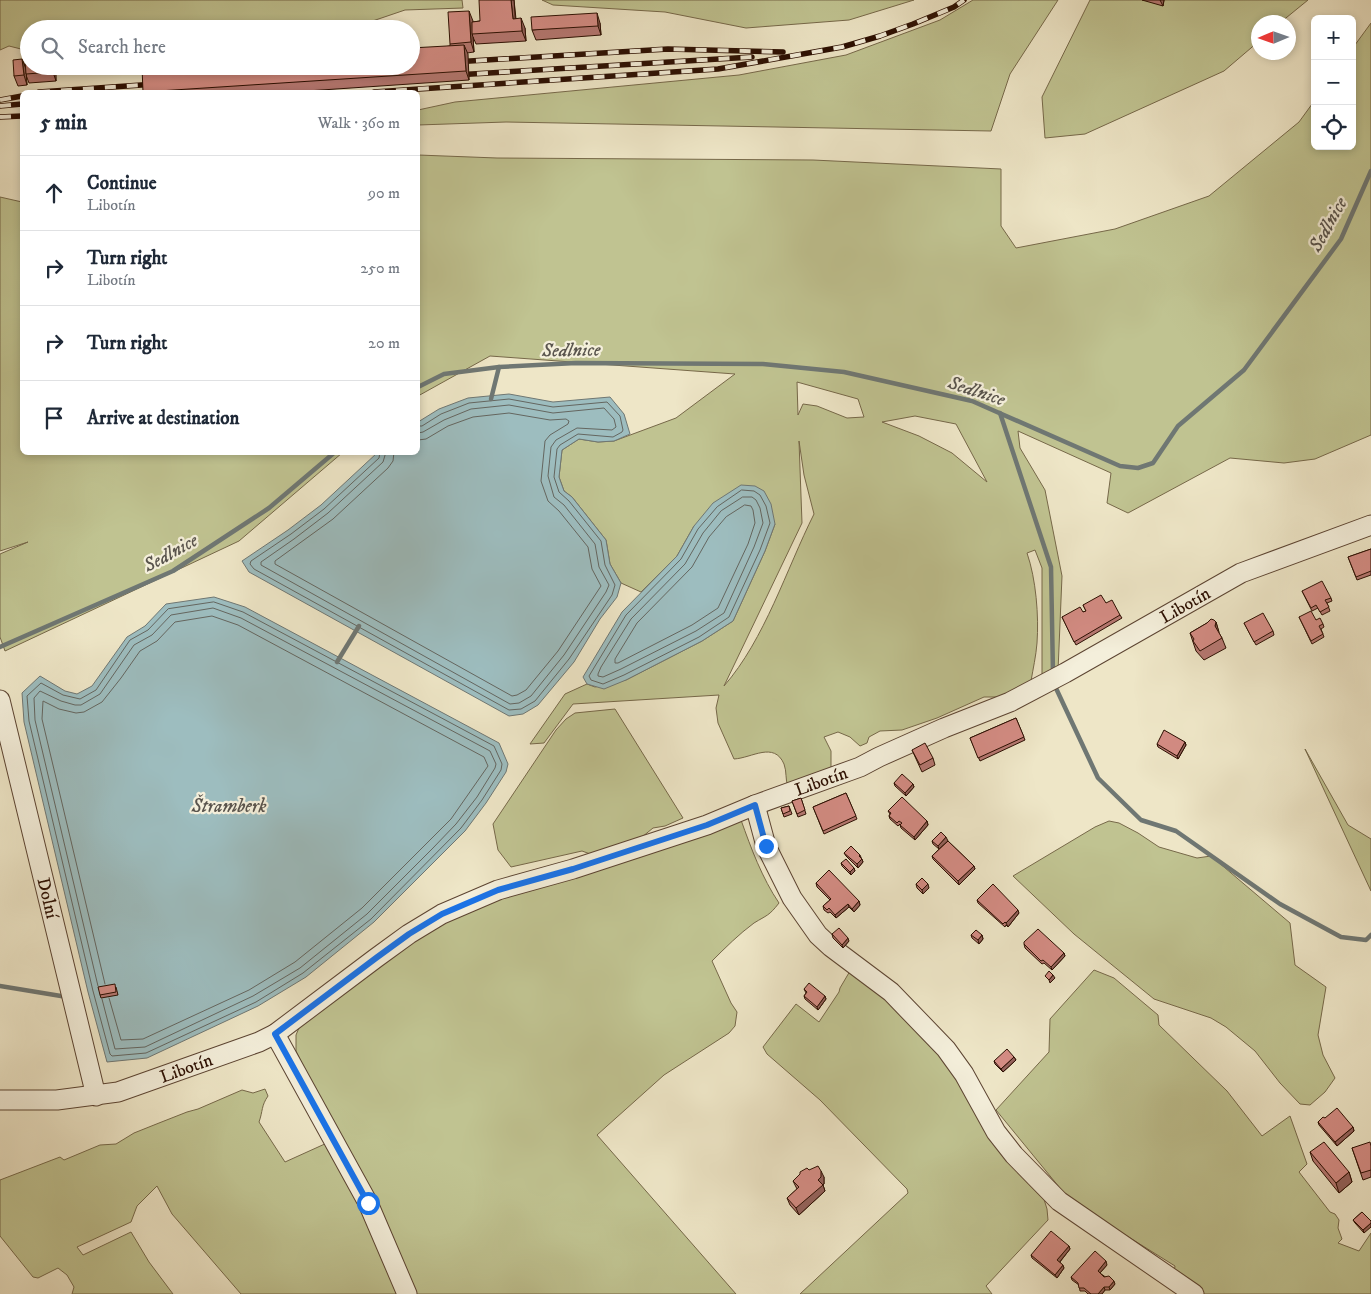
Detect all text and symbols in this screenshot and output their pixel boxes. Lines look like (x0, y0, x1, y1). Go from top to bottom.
north arrow (1251, 15, 1296, 60)
map controls (1311, 15, 1356, 150)
button: + (1311, 15, 1356, 60)
search box (20, 20, 420, 75)
icon: search (38, 34, 66, 62)
text: Search here (78, 36, 166, 59)
button: − (1311, 60, 1356, 105)
button: locate (1311, 105, 1356, 150)
text: 5 min (40, 110, 87, 136)
text: Walk · 360 m (318, 113, 400, 133)
text: Continue (87, 172, 157, 195)
icon: ahead (40, 179, 68, 207)
text: 90 m (368, 183, 400, 203)
water label: Sedlnice (1304, 193, 1353, 257)
text: Libotín (87, 195, 136, 215)
text: Turn right (87, 247, 167, 270)
icon: right (40, 254, 68, 282)
text: 250 m (360, 258, 400, 278)
text: Libotín (87, 270, 136, 290)
icon: right (40, 329, 68, 357)
text: Turn right (87, 332, 167, 355)
text: 20 m (368, 333, 400, 353)
water label: Sedlnice (541, 338, 601, 363)
water label: Sedlnice (944, 371, 1008, 412)
icon: arrive (40, 404, 68, 432)
text: Arrive at destination (87, 407, 239, 430)
water label: Sedlnice (139, 529, 202, 578)
street label: Libotín (1156, 582, 1215, 629)
street label: Libotín (792, 762, 851, 802)
water label: Štramberk (190, 794, 267, 818)
route end (755, 835, 778, 858)
street label: Dolní (31, 875, 63, 922)
street label: Libotín (157, 1049, 216, 1089)
route start (357, 1192, 380, 1215)

